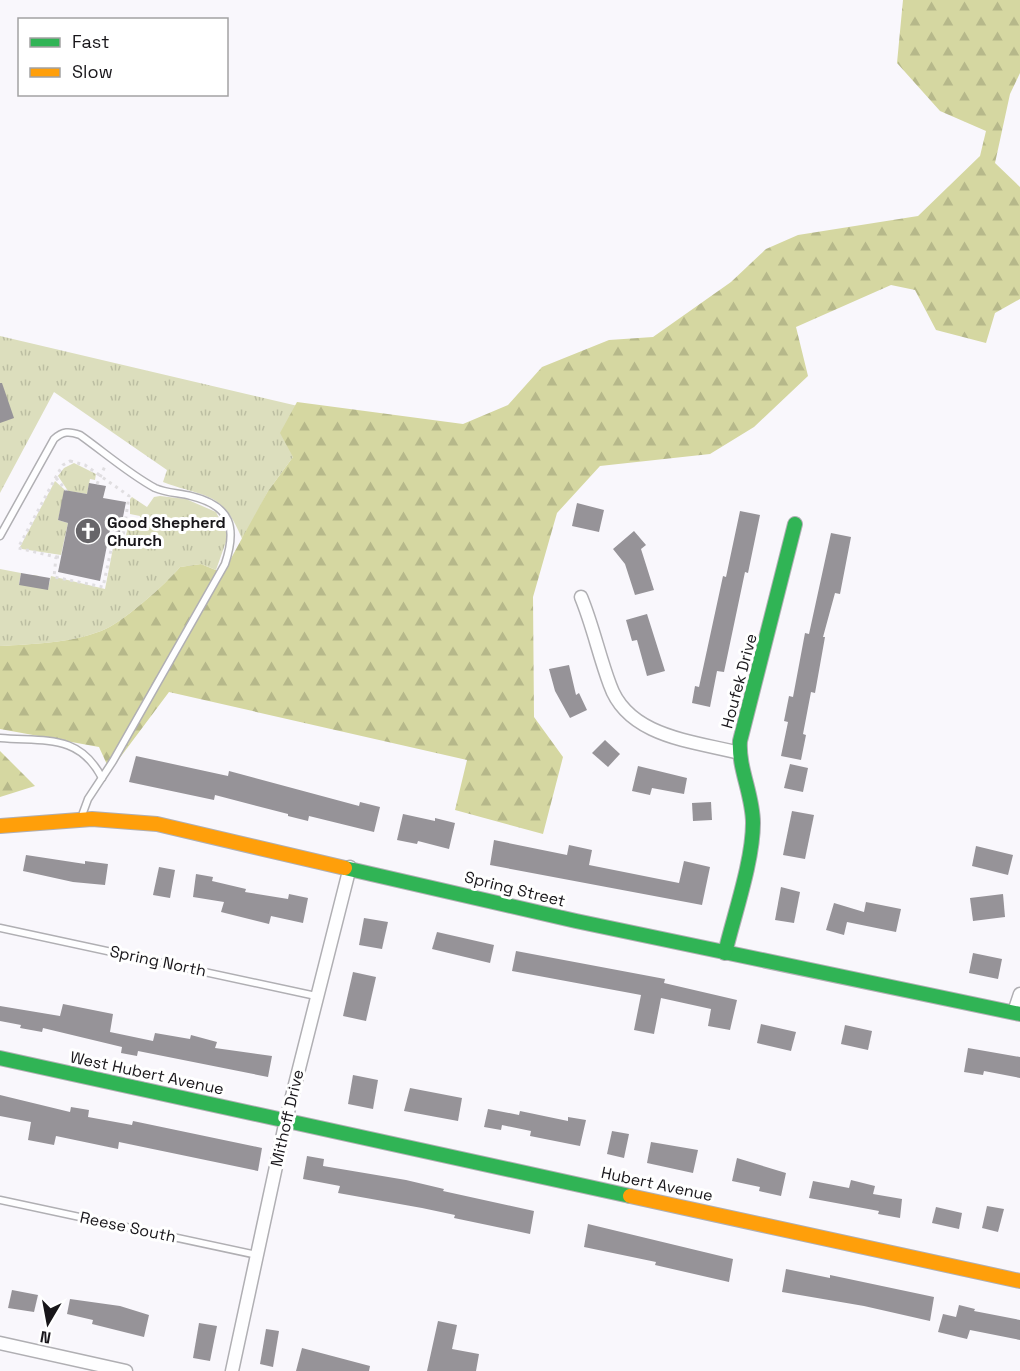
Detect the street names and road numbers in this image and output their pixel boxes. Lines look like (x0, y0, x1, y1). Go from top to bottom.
street label: Houfek Drive (716, 631, 762, 731)
street label: Spring Street (462, 866, 568, 912)
street label: Spring North (108, 941, 208, 981)
street label: West Hubert Avenue (68, 1046, 226, 1100)
street label: Mithoff Drive (266, 1067, 308, 1169)
street label: Hubert Avenue (599, 1162, 715, 1206)
street label: Reese South (78, 1207, 178, 1247)

